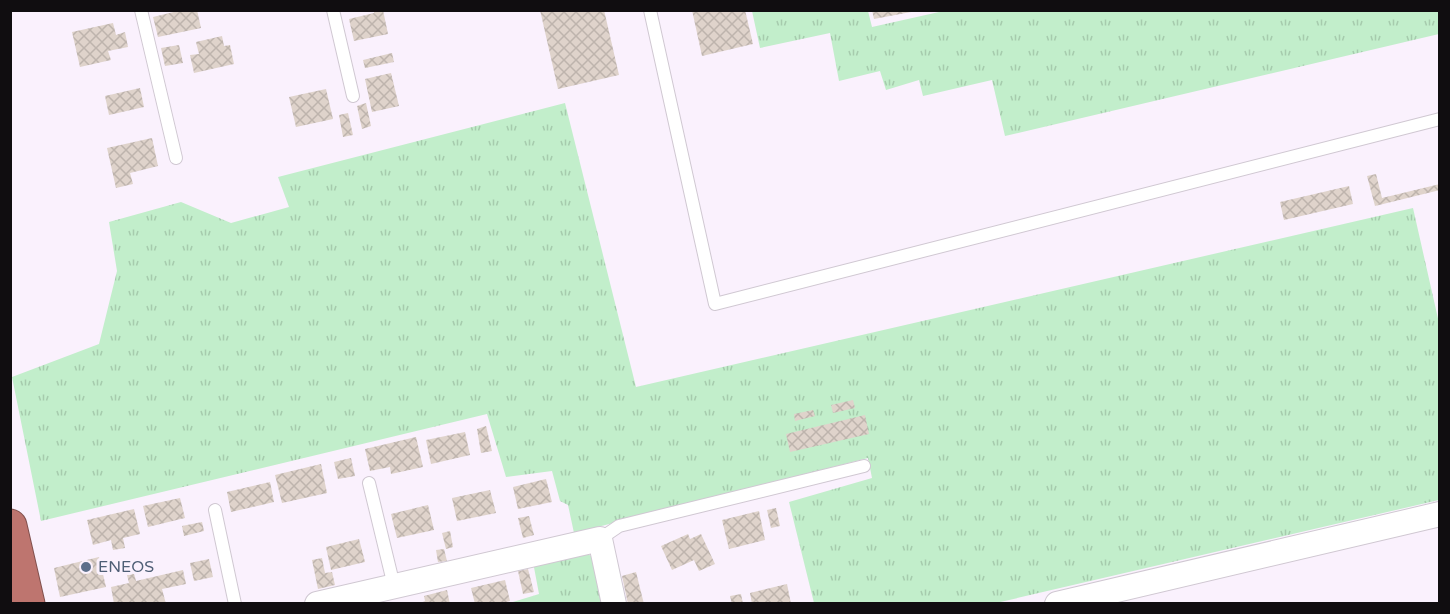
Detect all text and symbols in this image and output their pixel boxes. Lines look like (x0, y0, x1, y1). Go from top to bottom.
place label: ENEOS (98, 557, 154, 577)
marker: ENEOS (79, 560, 93, 574)

